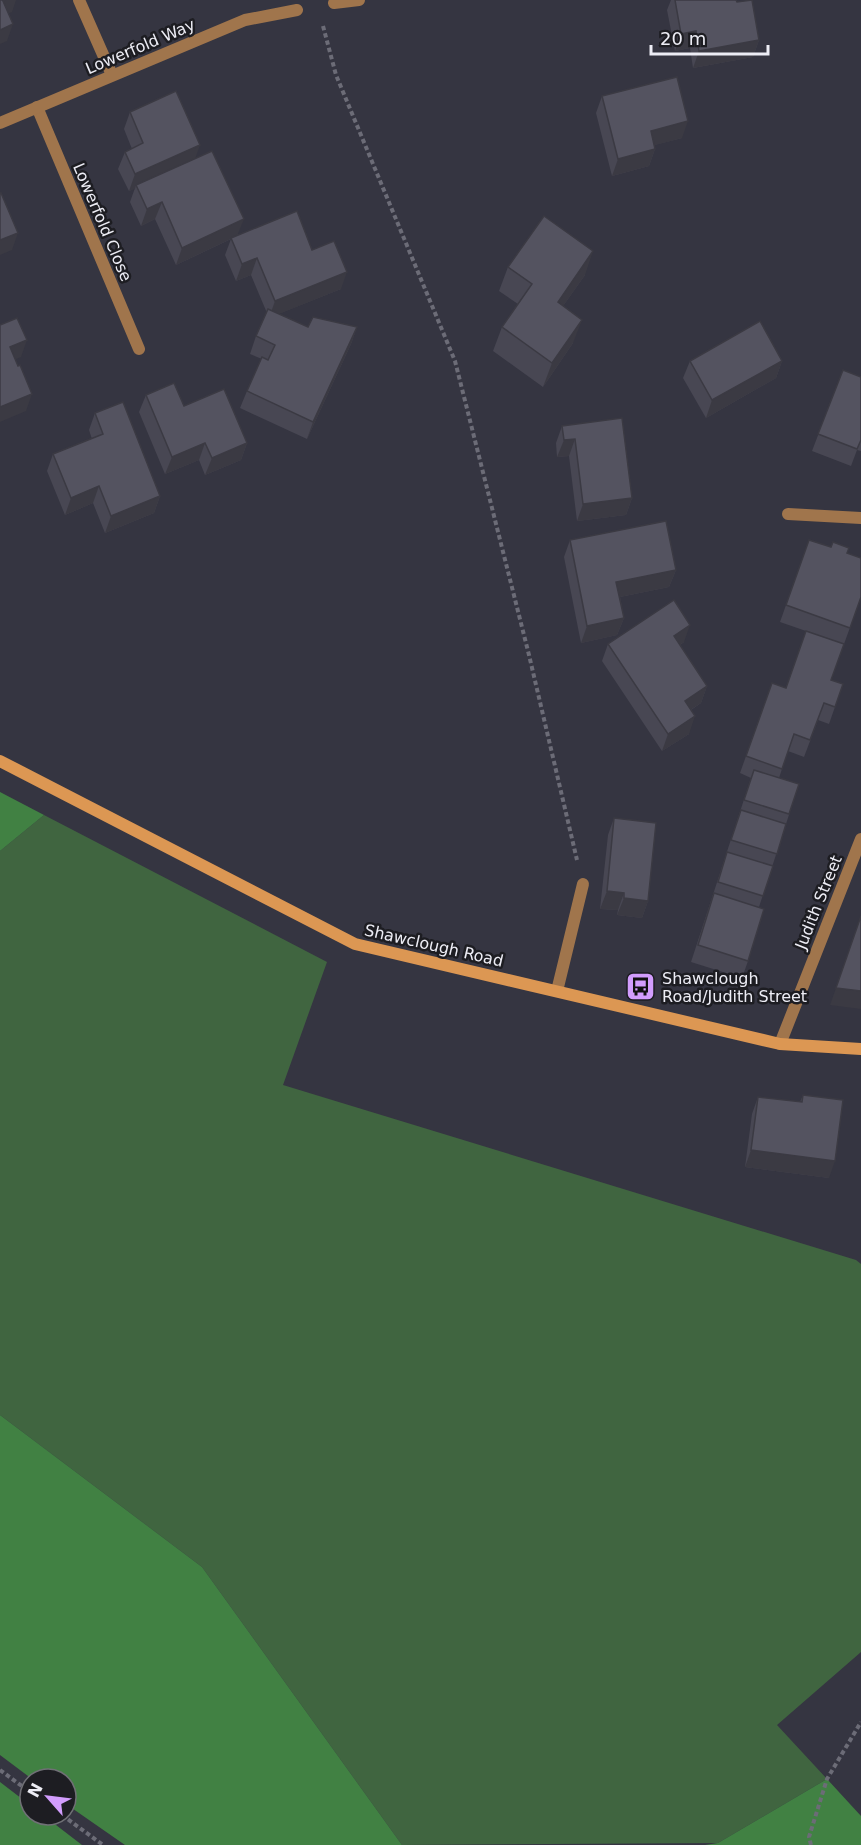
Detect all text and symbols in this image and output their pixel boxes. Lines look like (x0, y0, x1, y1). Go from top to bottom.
street label: Lowerfold Way (83, 15, 198, 78)
scale bar (651, 18, 768, 56)
text: 20 m (660, 28, 706, 49)
street label: Lowerfold Close (69, 160, 136, 284)
street label: Judith Street (791, 852, 846, 953)
street label: Shawclough Road (363, 920, 505, 971)
place label: Shawclough Road/Judith Street (662, 969, 807, 1006)
bus stop icon: Shawclough Road/Judith Street (625, 971, 657, 1003)
north arrow (18, 1767, 78, 1827)
text: N (24, 1780, 47, 1801)

